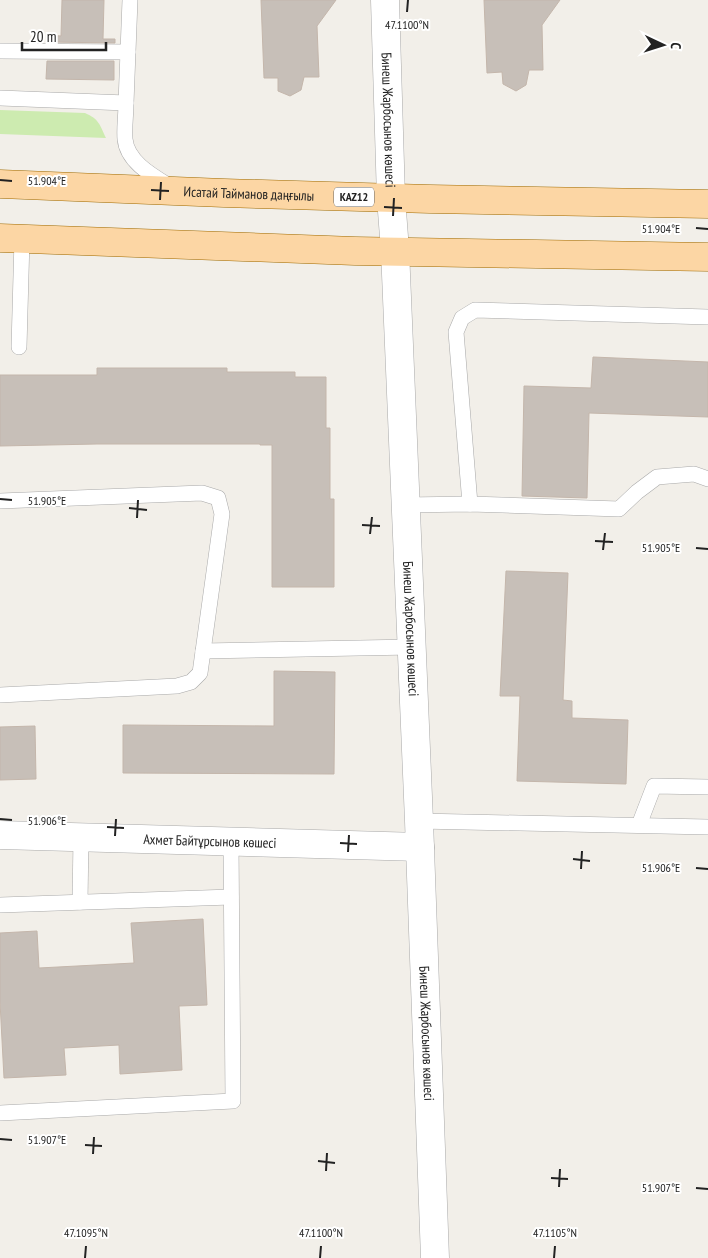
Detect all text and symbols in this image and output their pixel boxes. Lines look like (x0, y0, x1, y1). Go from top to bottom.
text: 47.1100°N (385, 17, 429, 32)
scale bar (22, 20, 106, 52)
north arrow (638, 20, 688, 70)
text: 20 m (30, 27, 56, 46)
text: С (667, 42, 685, 50)
street label: Бинеш Жарбосынов көшесі (378, 52, 400, 188)
text: 51.904°E (28, 173, 66, 188)
street label: Исатай Тайманов даңғылы (183, 182, 314, 205)
road number: KAZ12 (334, 188, 374, 206)
text: 51.904°E (642, 221, 680, 236)
text: 51.905°E (28, 493, 66, 508)
text: 51.905°E (642, 540, 680, 555)
street label: Бинеш Жарбосынов көшесі (399, 561, 423, 697)
text: 51.906°E (28, 813, 66, 828)
street label: Ахмет Байтұрсынов көшесі (143, 830, 277, 852)
text: 51.906°E (642, 860, 680, 875)
street label: Бинеш Жарбосынов көшесі (415, 965, 438, 1101)
text: 51.907°E (28, 1132, 66, 1147)
text: 51.907°E (642, 1180, 680, 1195)
text: 47.1095°N (64, 1225, 108, 1240)
text: 47.1100°N (299, 1225, 343, 1240)
text: 47.1105°N (533, 1225, 577, 1240)

